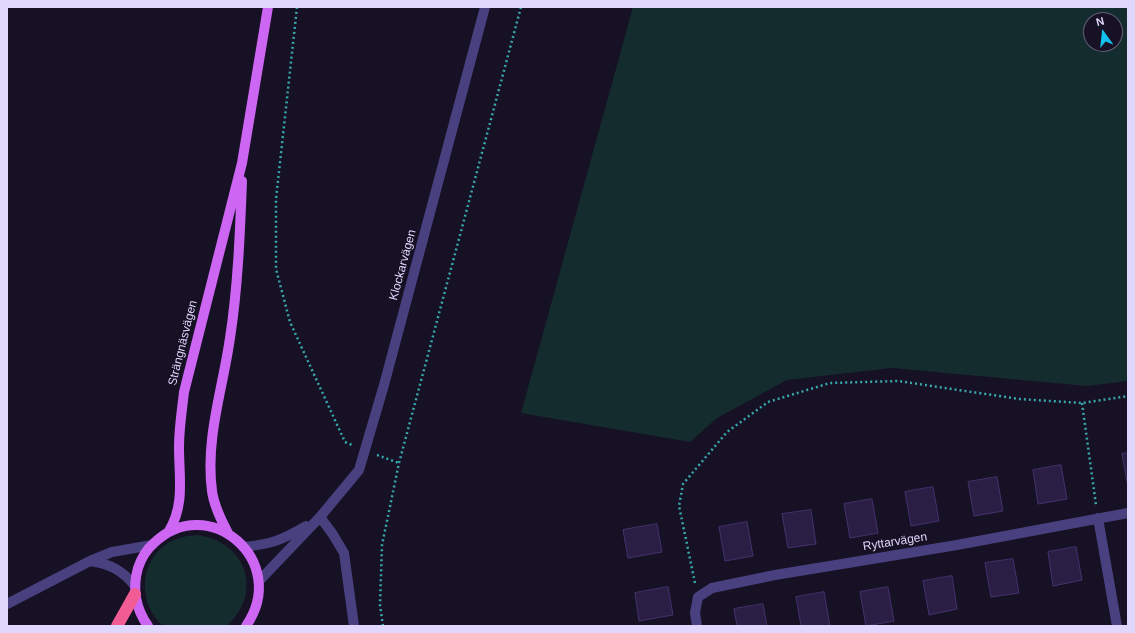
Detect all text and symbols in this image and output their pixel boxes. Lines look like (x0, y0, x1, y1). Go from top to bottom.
north arrow (1083, 12, 1123, 52)
text: N (1095, 15, 1106, 28)
street label: Klockarvägen (387, 228, 419, 302)
street label: Strängnäsvägen (165, 299, 201, 387)
street label: Ryttarvägen (862, 530, 928, 554)

